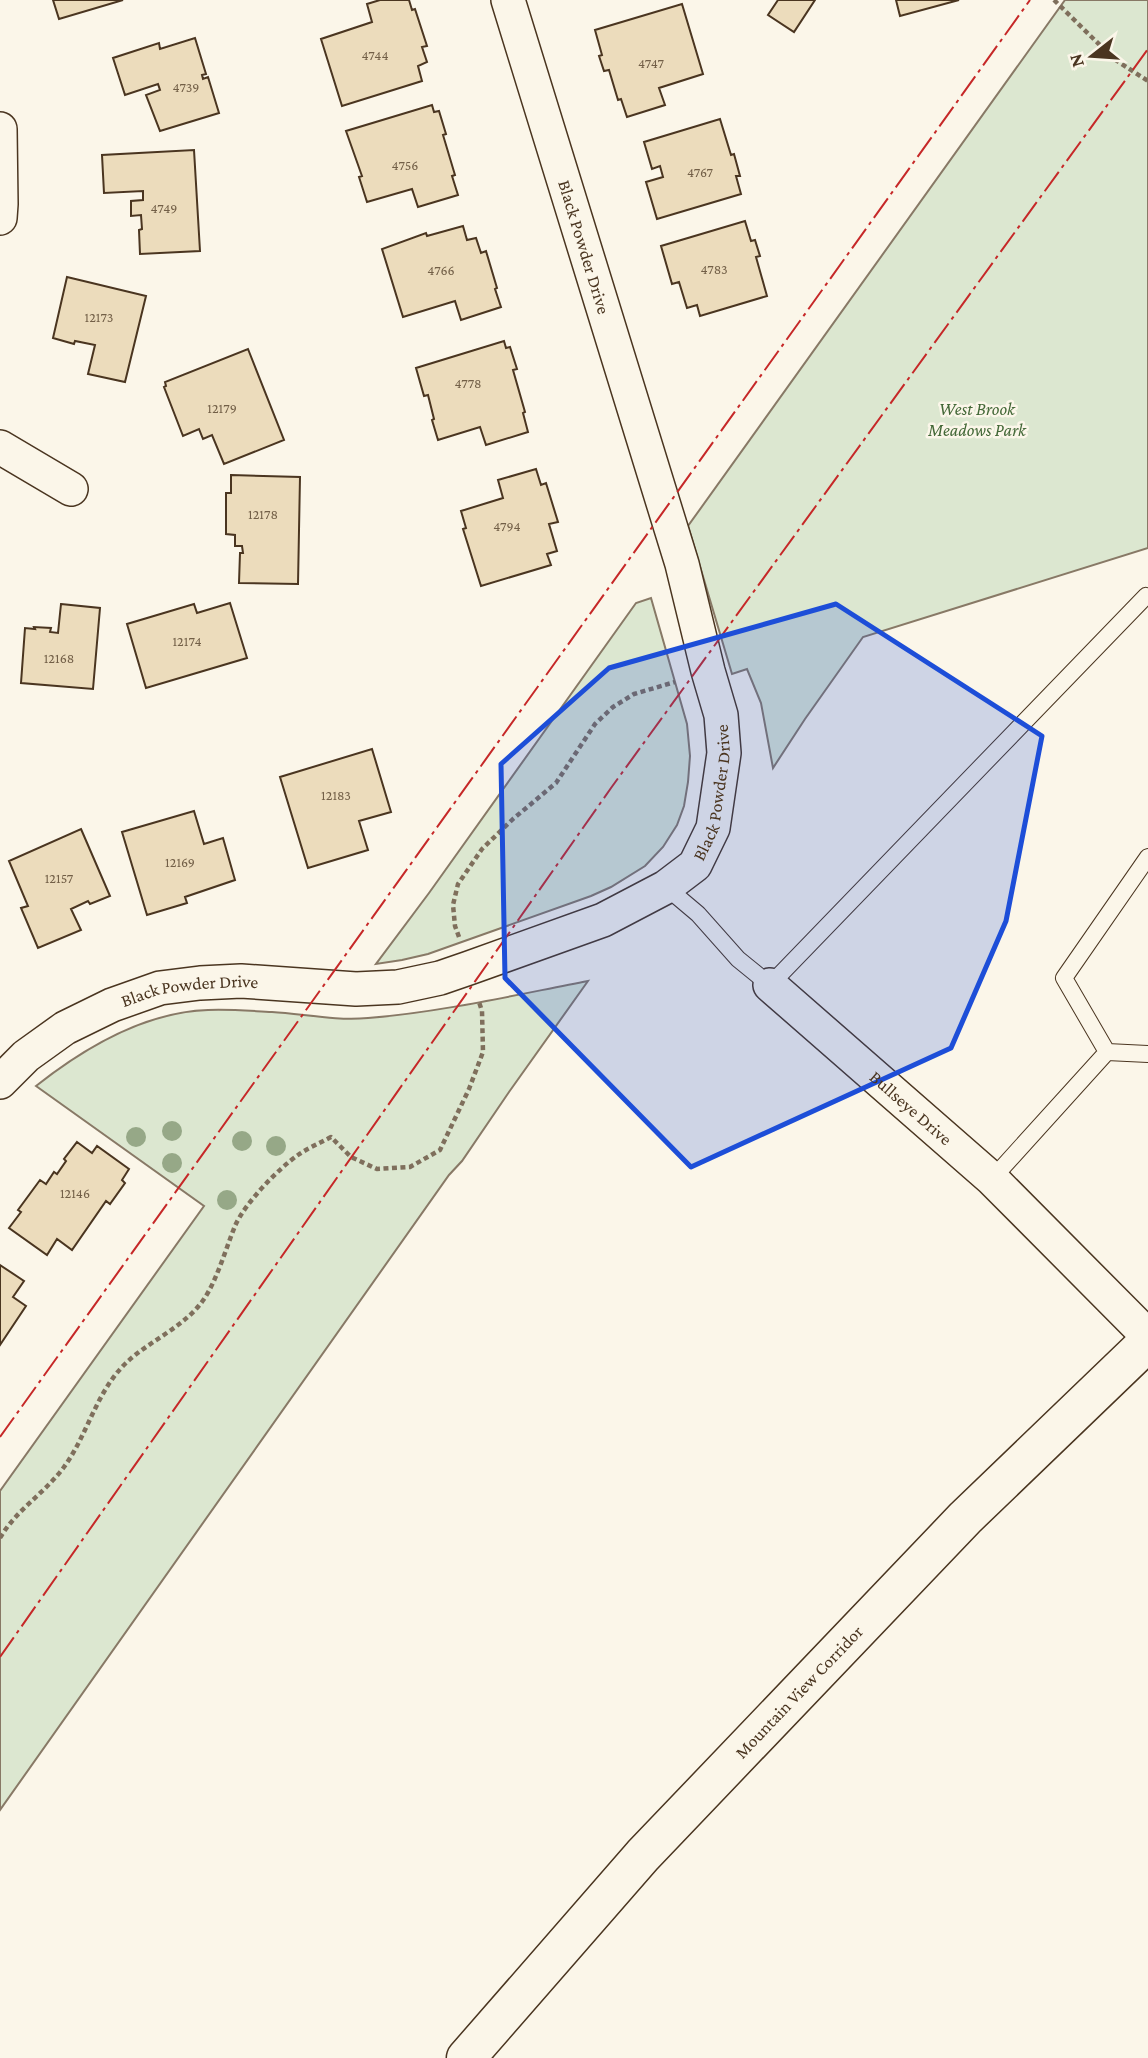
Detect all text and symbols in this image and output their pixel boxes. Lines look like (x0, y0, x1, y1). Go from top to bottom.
north arrow (1057, 21, 1127, 91)
house number: 4744 (361, 47, 389, 63)
text: N (1064, 52, 1088, 70)
house number: 4747 (638, 55, 665, 71)
house number: 4739 (173, 79, 199, 95)
house number: 4756 (392, 157, 418, 173)
house number: 4767 (687, 164, 714, 180)
street label: Black Powder Drive (554, 178, 614, 317)
house number: 4749 (151, 200, 177, 216)
house number: 4783 (700, 261, 728, 277)
house number: 4766 (427, 262, 455, 278)
house number: 12173 (85, 309, 113, 325)
house number: 4778 (454, 375, 482, 391)
park label: West Brook Meadows Park (927, 399, 1027, 440)
house number: 12179 (207, 400, 237, 416)
house number: 12178 (248, 506, 278, 522)
house number: 4794 (493, 518, 521, 534)
house number: 12174 (172, 633, 202, 649)
house number: 12168 (44, 650, 74, 666)
street label: Black Powder Drive (689, 724, 734, 864)
house number: 12183 (321, 787, 351, 803)
house number: 12169 (165, 854, 195, 870)
house number: 12157 (45, 870, 74, 886)
street label: Black Powder Drive (118, 971, 259, 1011)
street label: Bullseye Drive (866, 1067, 956, 1149)
house number: 12146 (60, 1185, 90, 1201)
street label: Mountain View Corridor (731, 1621, 867, 1762)

